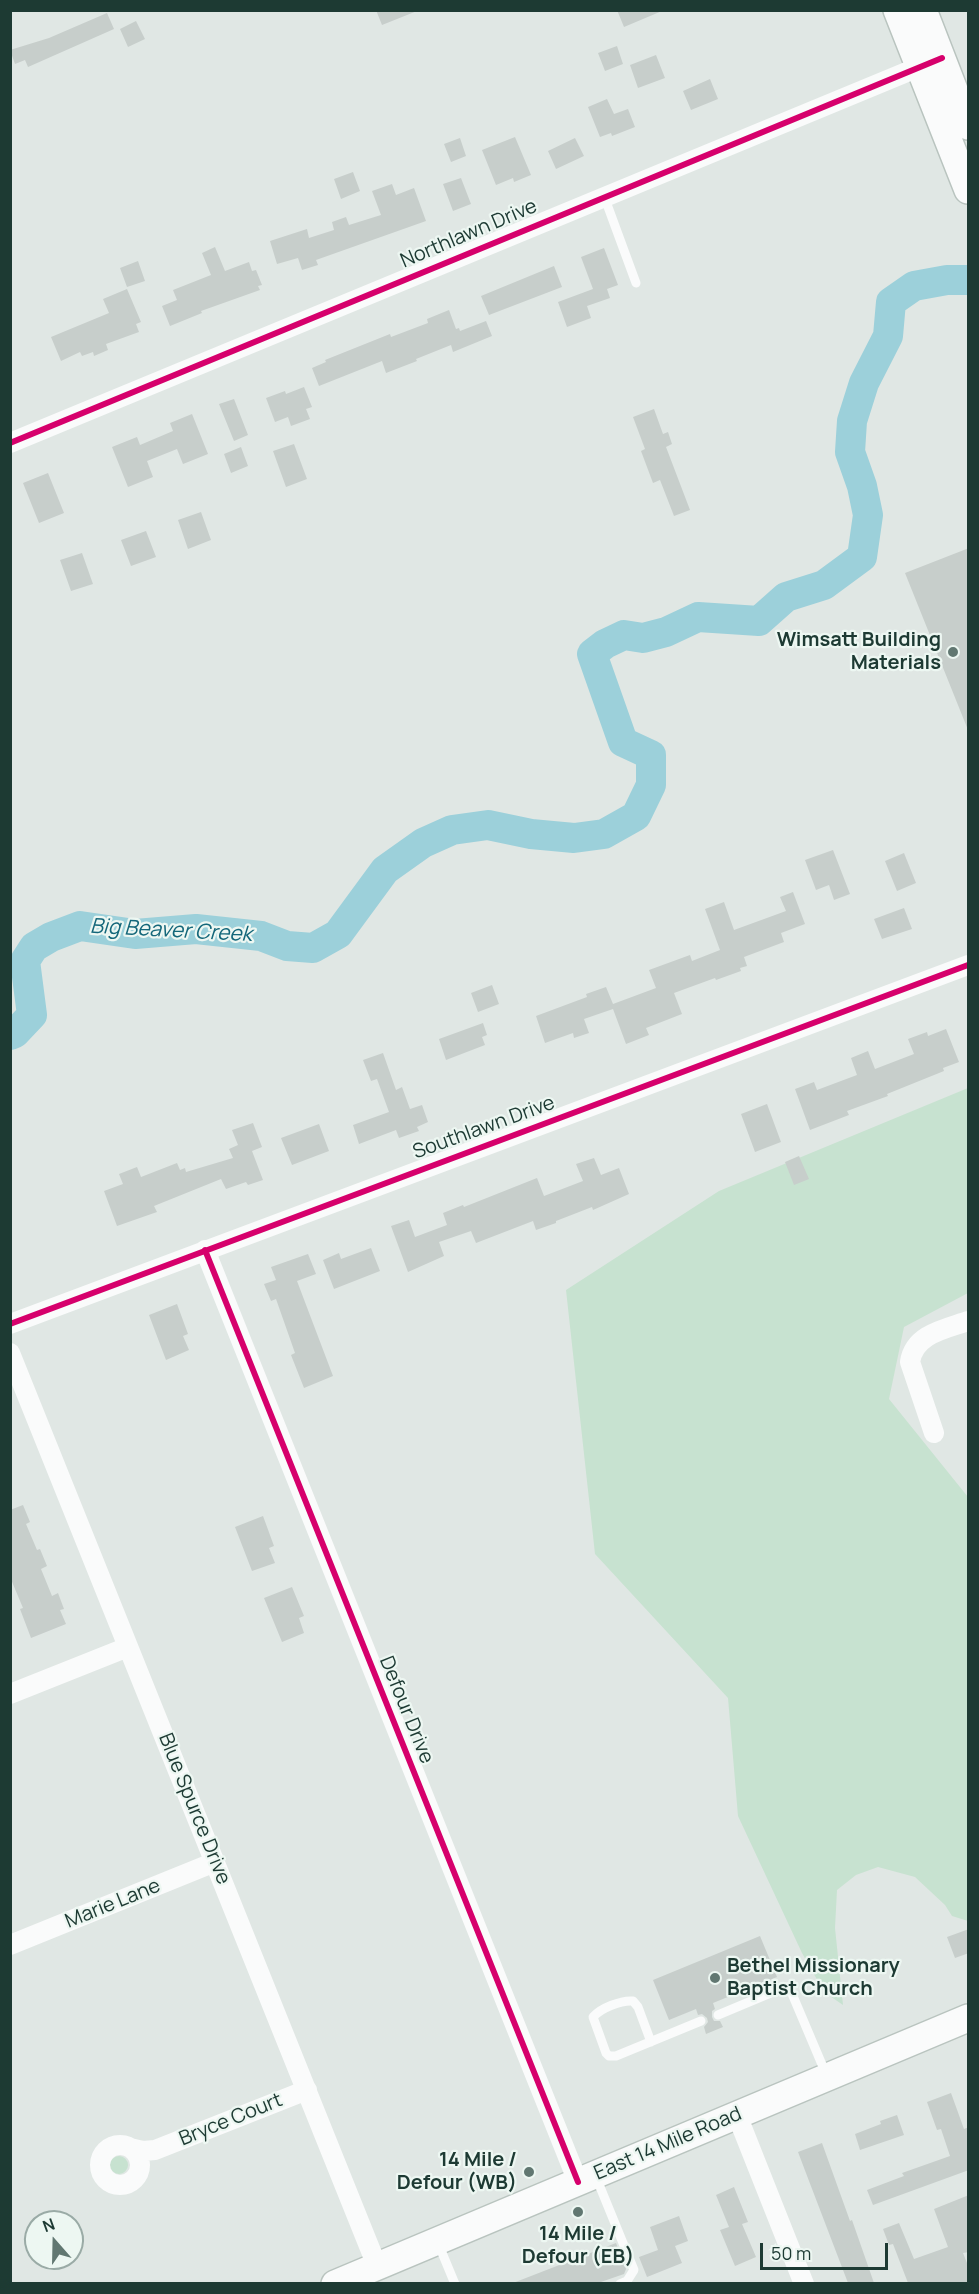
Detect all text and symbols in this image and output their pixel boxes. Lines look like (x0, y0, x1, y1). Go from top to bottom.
street label: Northlawn Drive (397, 194, 541, 274)
place label: Wimsatt Building Materials (777, 628, 941, 675)
marker: Wimsatt Building Materials (946, 645, 960, 659)
water label: Big Beaver Creek (89, 914, 253, 948)
street label: Southlawn Drive (410, 1091, 558, 1165)
street label: Defour Drive (374, 1653, 438, 1767)
street label: Blue Spurce Drive (153, 1730, 235, 1888)
street label: Marie Lane (62, 1874, 164, 1934)
place label: Bethel Missionary Baptist Church (727, 1954, 900, 2001)
marker: Bethel Missionary Baptist Church (708, 1971, 722, 1985)
street label: Bryce Court (176, 2088, 286, 2152)
street label: East 14 Mile Road (591, 2102, 745, 2186)
place label: 14 Mile / Defour (WB) (397, 2148, 517, 2195)
marker: 14 Mile / Defour (WB) (522, 2165, 536, 2179)
marker: 14 Mile / Defour (EB) (571, 2205, 585, 2219)
north arrow (24, 2210, 84, 2270)
text: N (39, 2213, 58, 2237)
place label: 14 Mile / Defour (EB) (522, 2222, 634, 2269)
scale bar (763, 2231, 890, 2269)
text: 50 m (771, 2241, 811, 2265)

